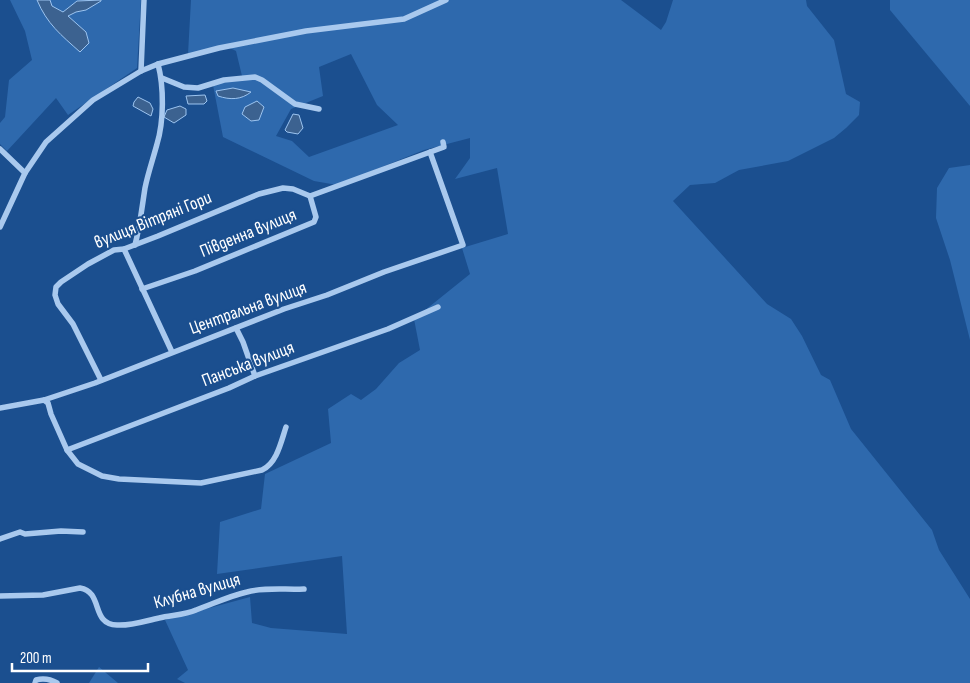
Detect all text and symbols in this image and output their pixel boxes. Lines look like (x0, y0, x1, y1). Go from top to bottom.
street label: вулиця Вітряні Гори (91, 187, 215, 253)
street label: Південна вулиця (197, 204, 299, 262)
street label: Центральна вулиця (187, 277, 309, 339)
street label: Панська вулиця (199, 337, 297, 391)
street label: Клубна вулиця (151, 569, 243, 613)
scale bar (12, 640, 149, 672)
text: 200 m (20, 649, 52, 668)

